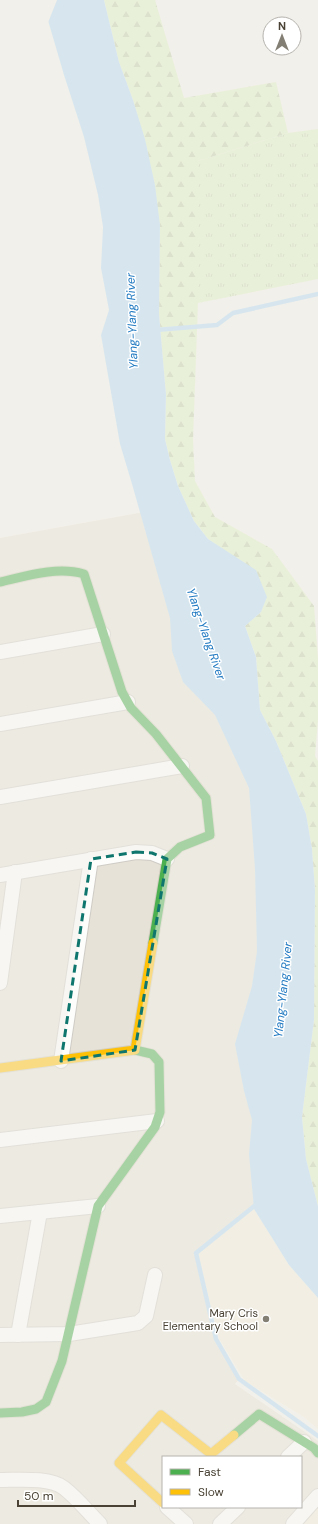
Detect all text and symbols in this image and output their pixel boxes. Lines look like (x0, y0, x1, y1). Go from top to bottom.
north arrow (262, 16, 302, 56)
text: N (278, 19, 286, 33)
water label: Ylang-Ylang River (122, 272, 142, 369)
water label: Ylang-Ylang River (183, 586, 229, 683)
water label: Ylang-Ylang River (270, 941, 296, 1039)
place label: Mary Cris Elementary School (163, 1306, 258, 1333)
marker: Mary Cris Elementary School (261, 1314, 271, 1324)
legend (162, 1456, 302, 1508)
text: Fast (198, 1464, 221, 1480)
scale bar (18, 1482, 135, 1508)
text: Slow (198, 1484, 224, 1500)
text: 50 m (24, 1488, 53, 1504)

